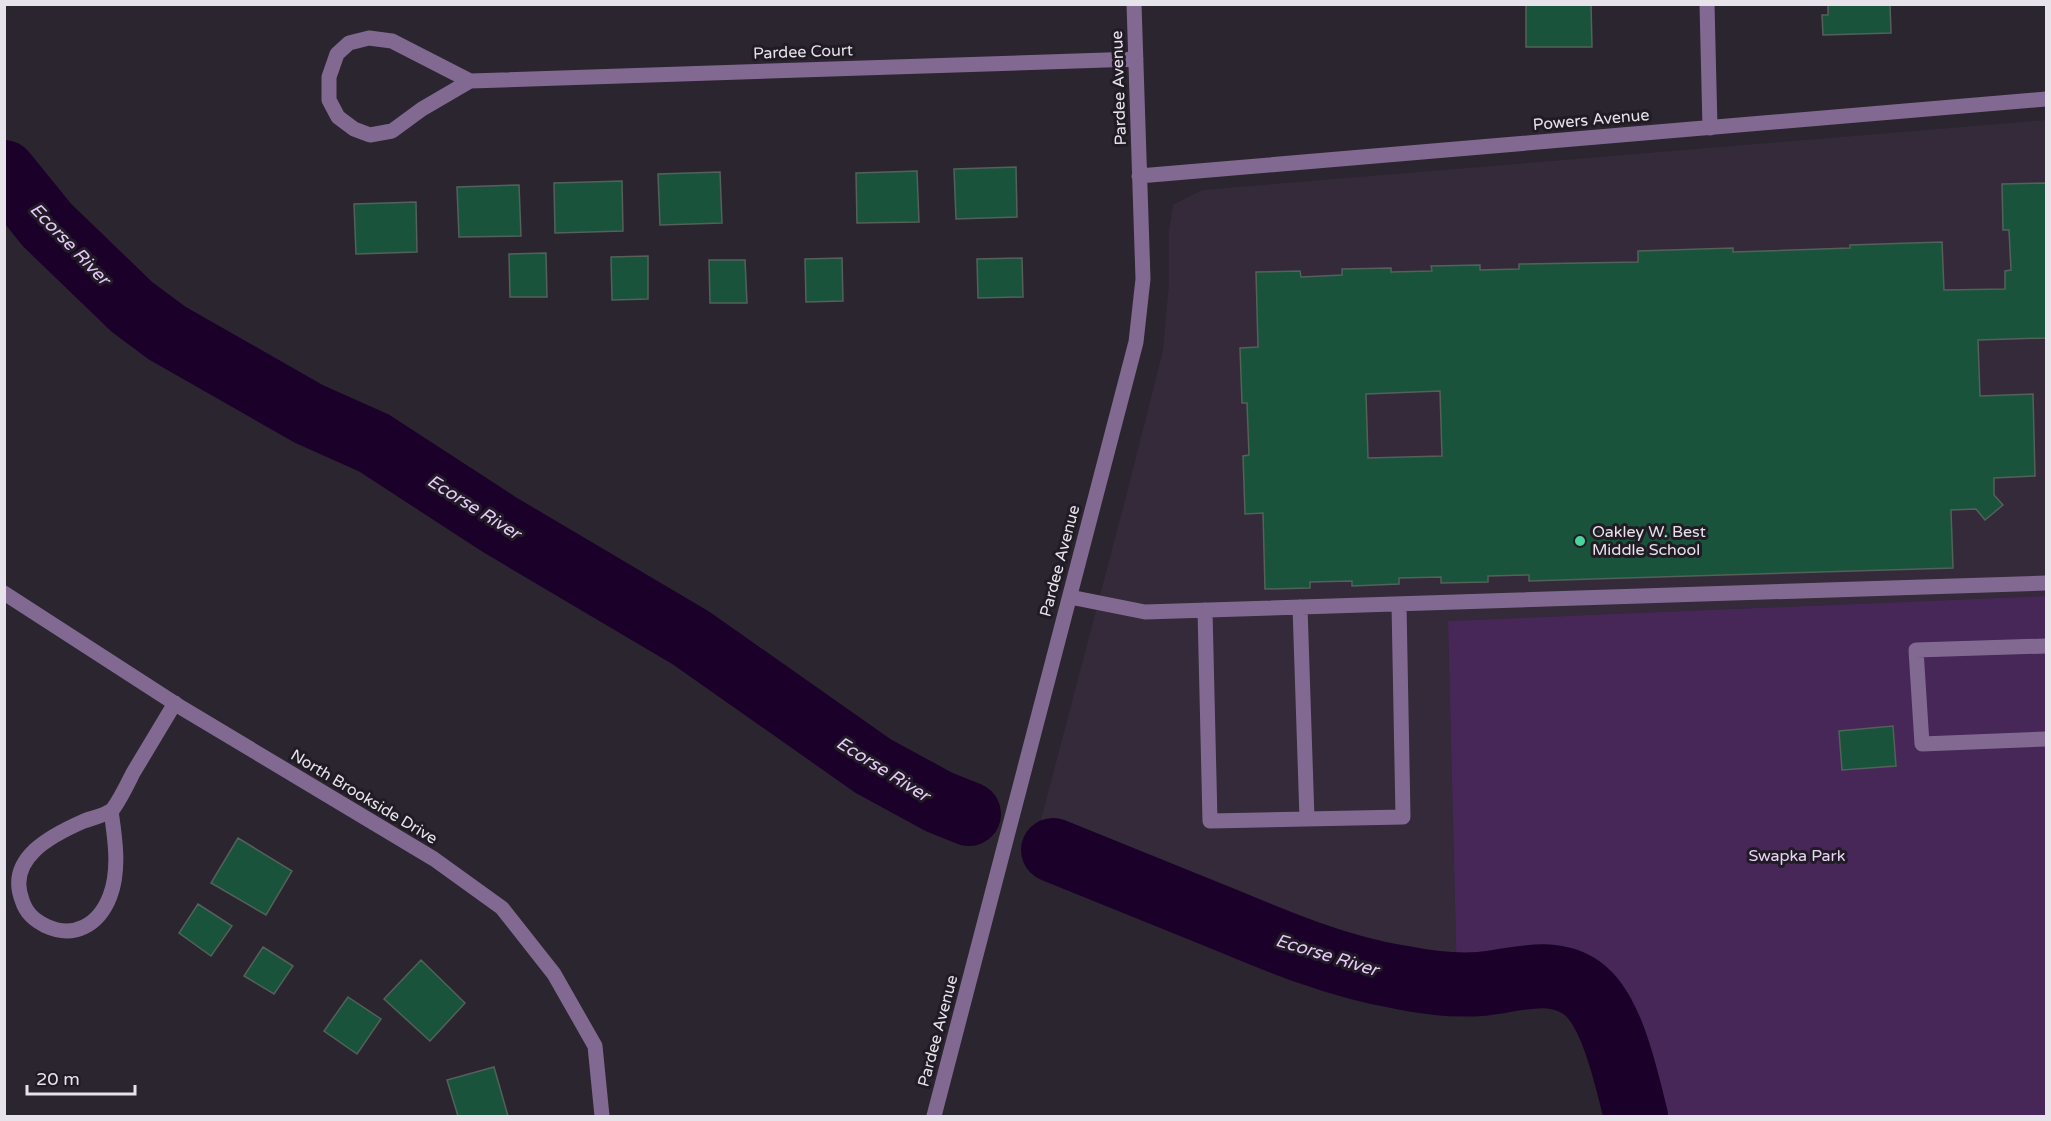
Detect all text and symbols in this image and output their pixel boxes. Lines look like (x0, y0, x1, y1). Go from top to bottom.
street label: Pardee Avenue (1107, 30, 1131, 146)
street label: Pardee Court (753, 40, 853, 64)
street label: Powers Avenue (1532, 105, 1650, 135)
water label: Ecorse River (25, 198, 116, 291)
water label: Ecorse River (423, 470, 527, 545)
street label: Pardee Avenue (1035, 503, 1085, 619)
place label: Oakley W. Best Middle School (1592, 522, 1706, 560)
marker: Oakley W. Best Middle School (1573, 534, 1587, 548)
water label: Ecorse River (832, 732, 936, 807)
street label: North Brookside Drive (287, 745, 441, 849)
park label: Swapka Park (1749, 846, 1846, 866)
water label: Ecorse River (1273, 929, 1383, 982)
street label: Pardee Avenue (913, 973, 963, 1089)
scale bar (27, 1058, 135, 1096)
text: 20 m (36, 1068, 80, 1090)

